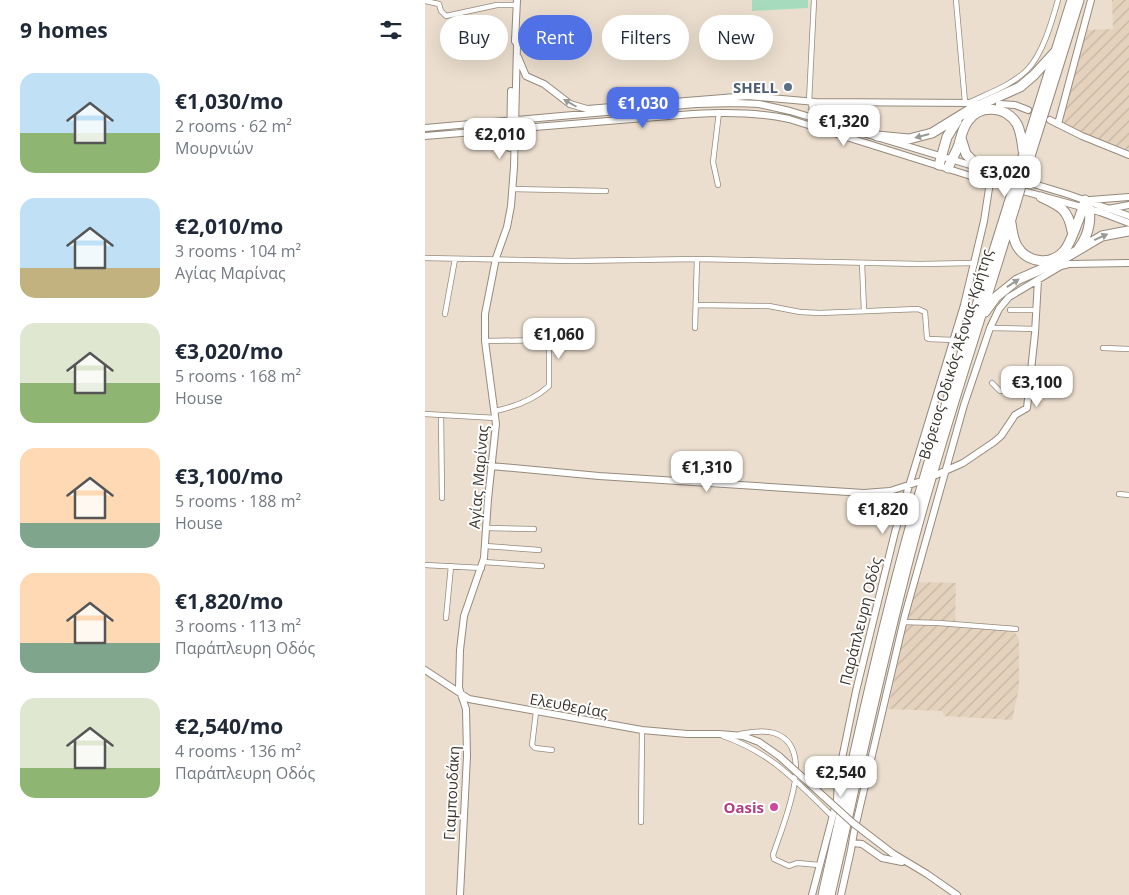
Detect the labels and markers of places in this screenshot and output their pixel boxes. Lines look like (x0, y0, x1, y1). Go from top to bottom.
place label: SHELL (733, 77, 778, 97)
marker: SHELL (782, 81, 794, 93)
pin: €1,030 (602, 86, 684, 129)
pin: €1,320 (803, 104, 885, 147)
pin: €2,010 (459, 118, 541, 160)
pin: €3,020 (964, 156, 1046, 198)
pin: €1,060 (518, 318, 600, 360)
pin: €3,100 (996, 366, 1078, 408)
pin: €1,310 (666, 450, 748, 493)
pin: €1,820 (842, 492, 924, 535)
pin: €2,540 (800, 756, 882, 798)
place label: Oasis (724, 797, 764, 817)
marker: Oasis (768, 801, 780, 813)

